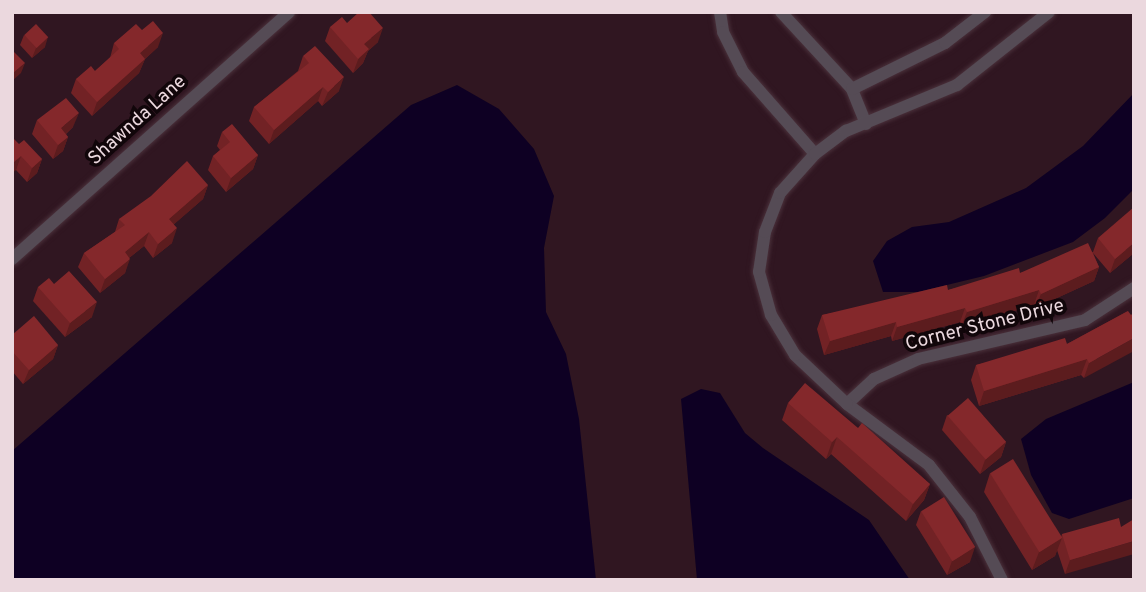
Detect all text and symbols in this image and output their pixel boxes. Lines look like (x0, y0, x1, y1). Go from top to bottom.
street label: Shawnda Lane (84, 71, 192, 171)
street label: Corner Stone Drive (903, 295, 1067, 357)

